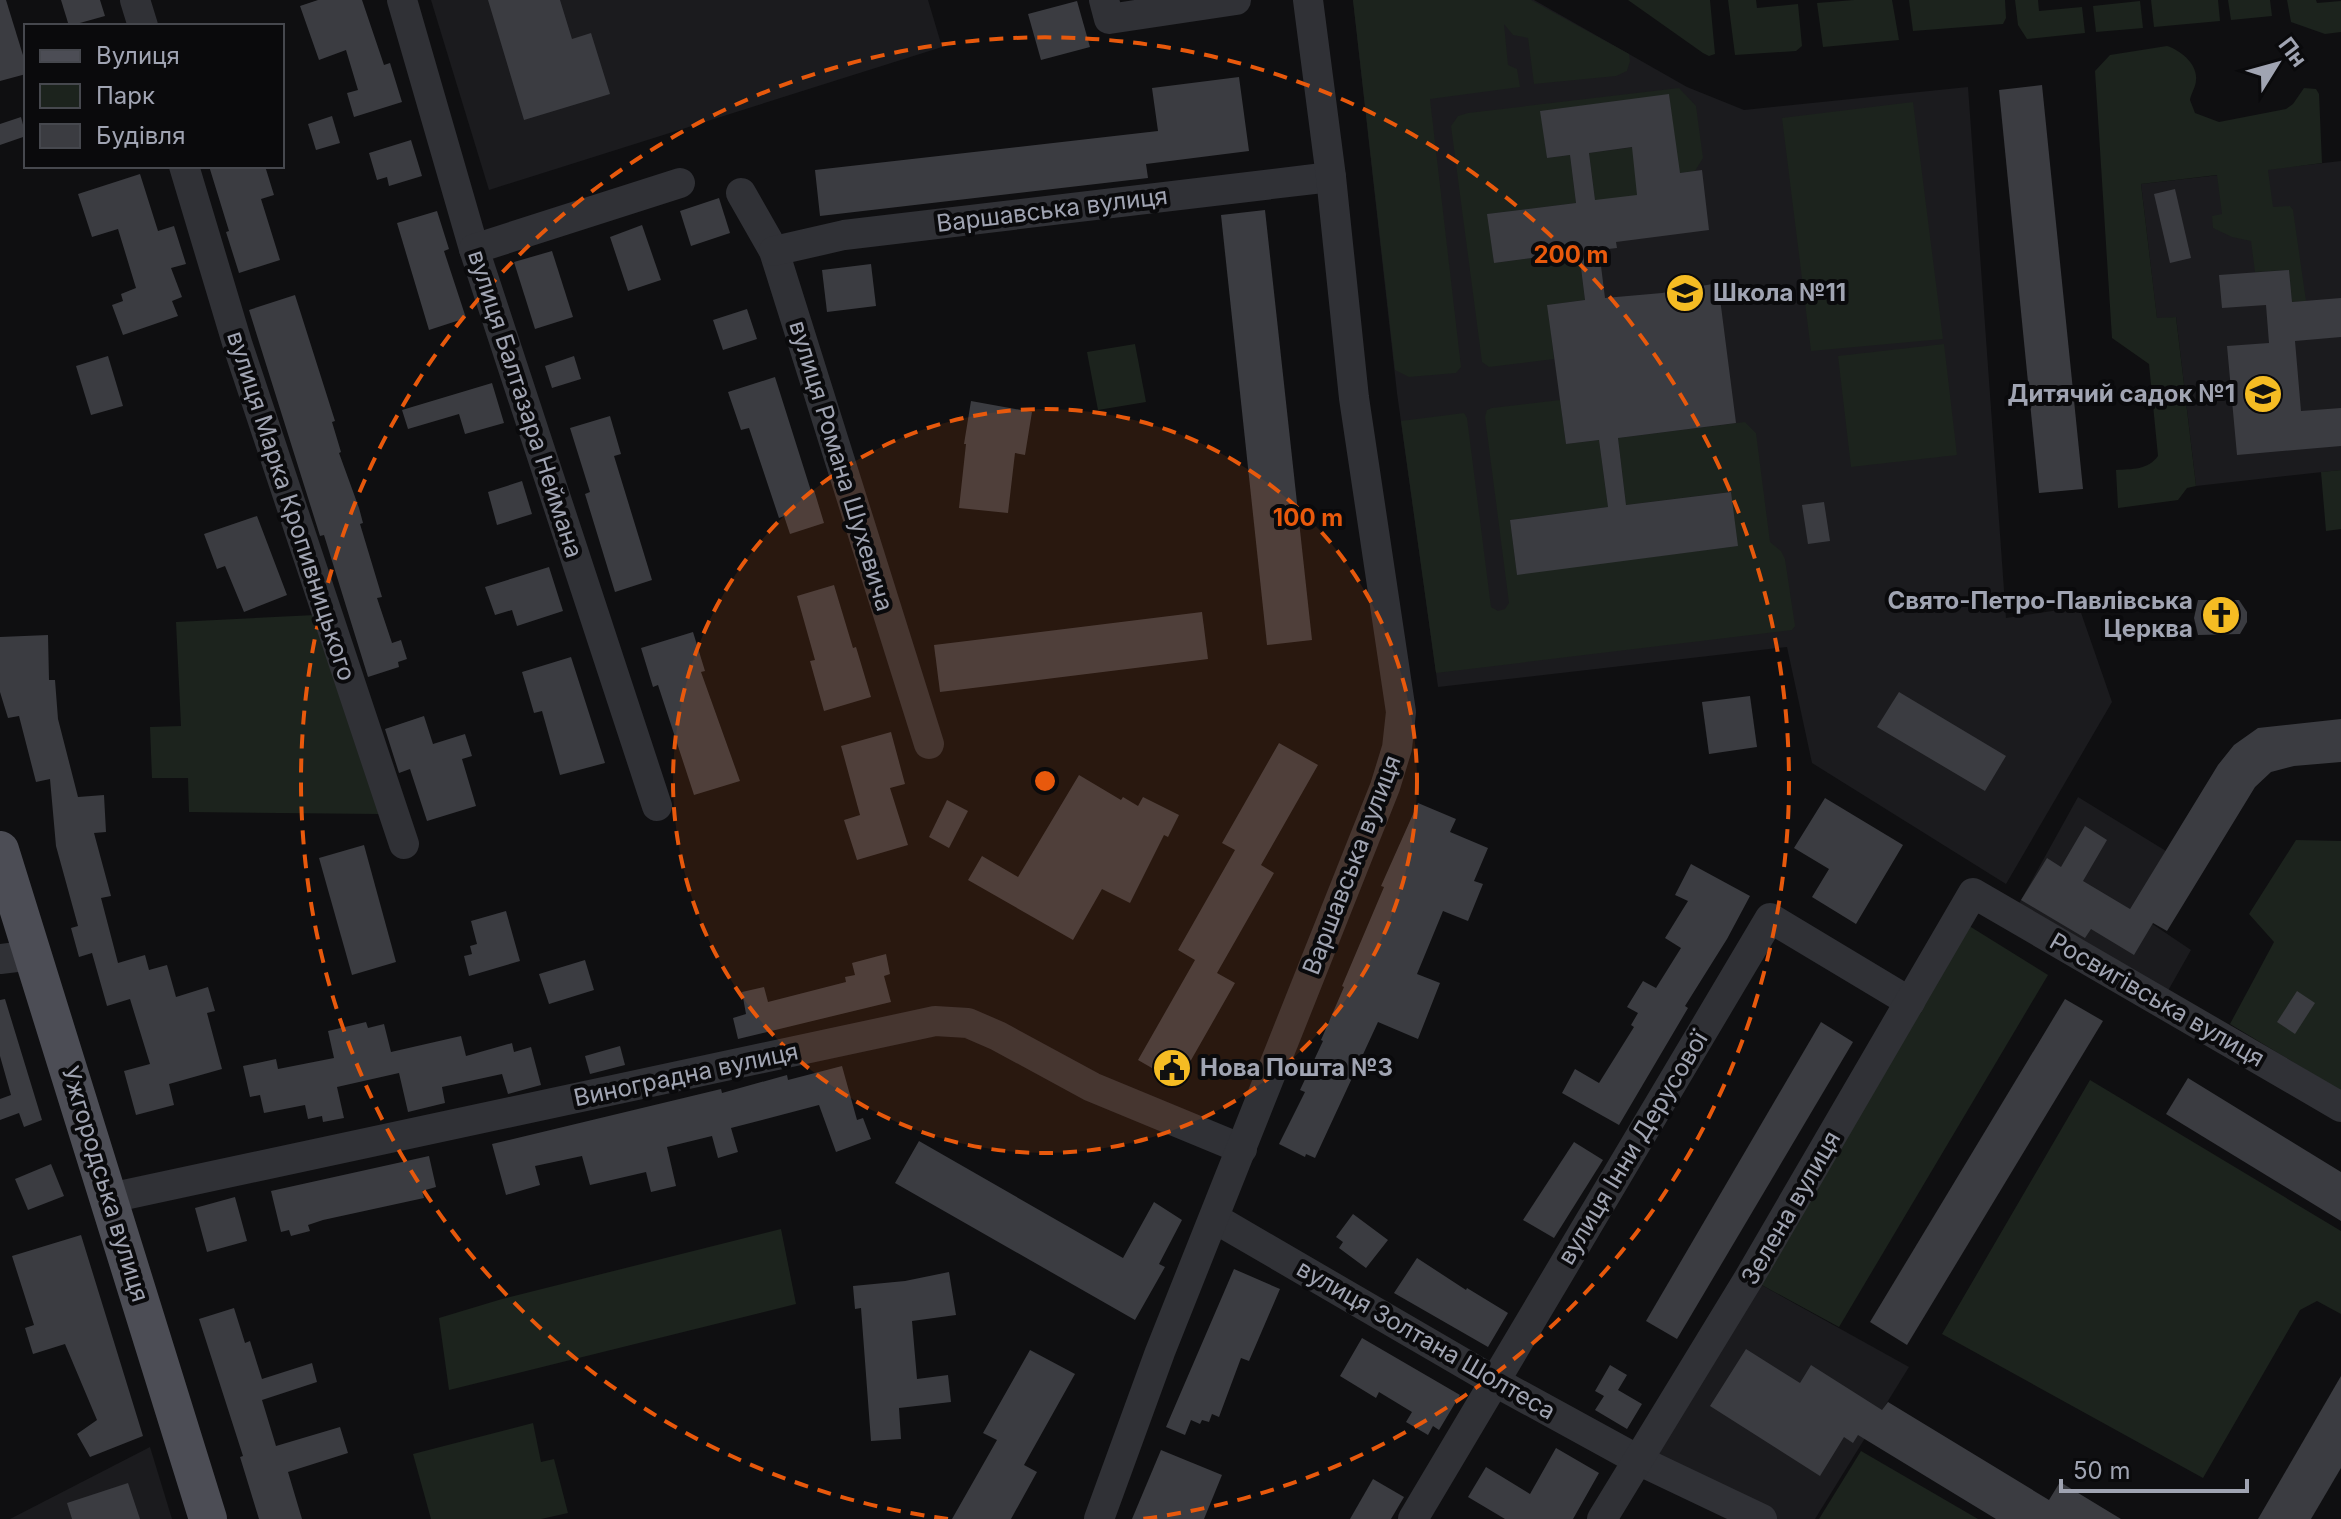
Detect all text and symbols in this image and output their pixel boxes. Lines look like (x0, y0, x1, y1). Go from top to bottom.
legend (24, 24, 284, 168)
north arrow (2237, 24, 2317, 104)
text: Пн (2274, 32, 2312, 72)
text: Вулиця (96, 41, 180, 70)
text: Парк (96, 81, 155, 110)
text: Будівля (96, 121, 185, 150)
street label: Варшавська вулиця (935, 181, 1169, 238)
text: 200 m (1533, 240, 1609, 269)
street label: вулиця Балтазара Неймана (462, 246, 589, 561)
school or university icon: Школа №11 (1664, 272, 1706, 314)
place label: Школа №11 (1713, 278, 1846, 307)
street label: вулиця Романа Шухевича (783, 317, 900, 615)
street label: вулиця Марка Кропивницького (221, 327, 362, 684)
school or university icon: Дитячий садок №1 (2242, 373, 2284, 415)
place label: Дитячий садок №1 (2008, 379, 2235, 408)
text: 100 m (1273, 503, 1343, 532)
place label: Свято-Петро-Павлівська Церква (1887, 586, 2193, 643)
church icon: Свято-Петро-Павлівська Церква (2200, 594, 2242, 636)
street label: Варшавська вулиця (1296, 751, 1407, 979)
centre of rings (1031, 767, 1059, 795)
street label: Росвигівська вулиця (2045, 926, 2270, 1073)
street label: вулиця Інни Дерусової (1551, 1025, 1714, 1270)
street label: Виноградна вулиця (571, 1037, 801, 1112)
public building icon: Нова Пошта №3 (1151, 1047, 1193, 1089)
place label: Нова Пошта №3 (1200, 1053, 1393, 1082)
street label: Ужгородська вулиця (56, 1062, 155, 1305)
street label: Зелена вулиця (1735, 1126, 1846, 1290)
street label: вулиця Золтана Шолтеса (1292, 1254, 1561, 1426)
scale bar (2061, 1443, 2247, 1493)
text: 50 m (2073, 1456, 2131, 1485)

